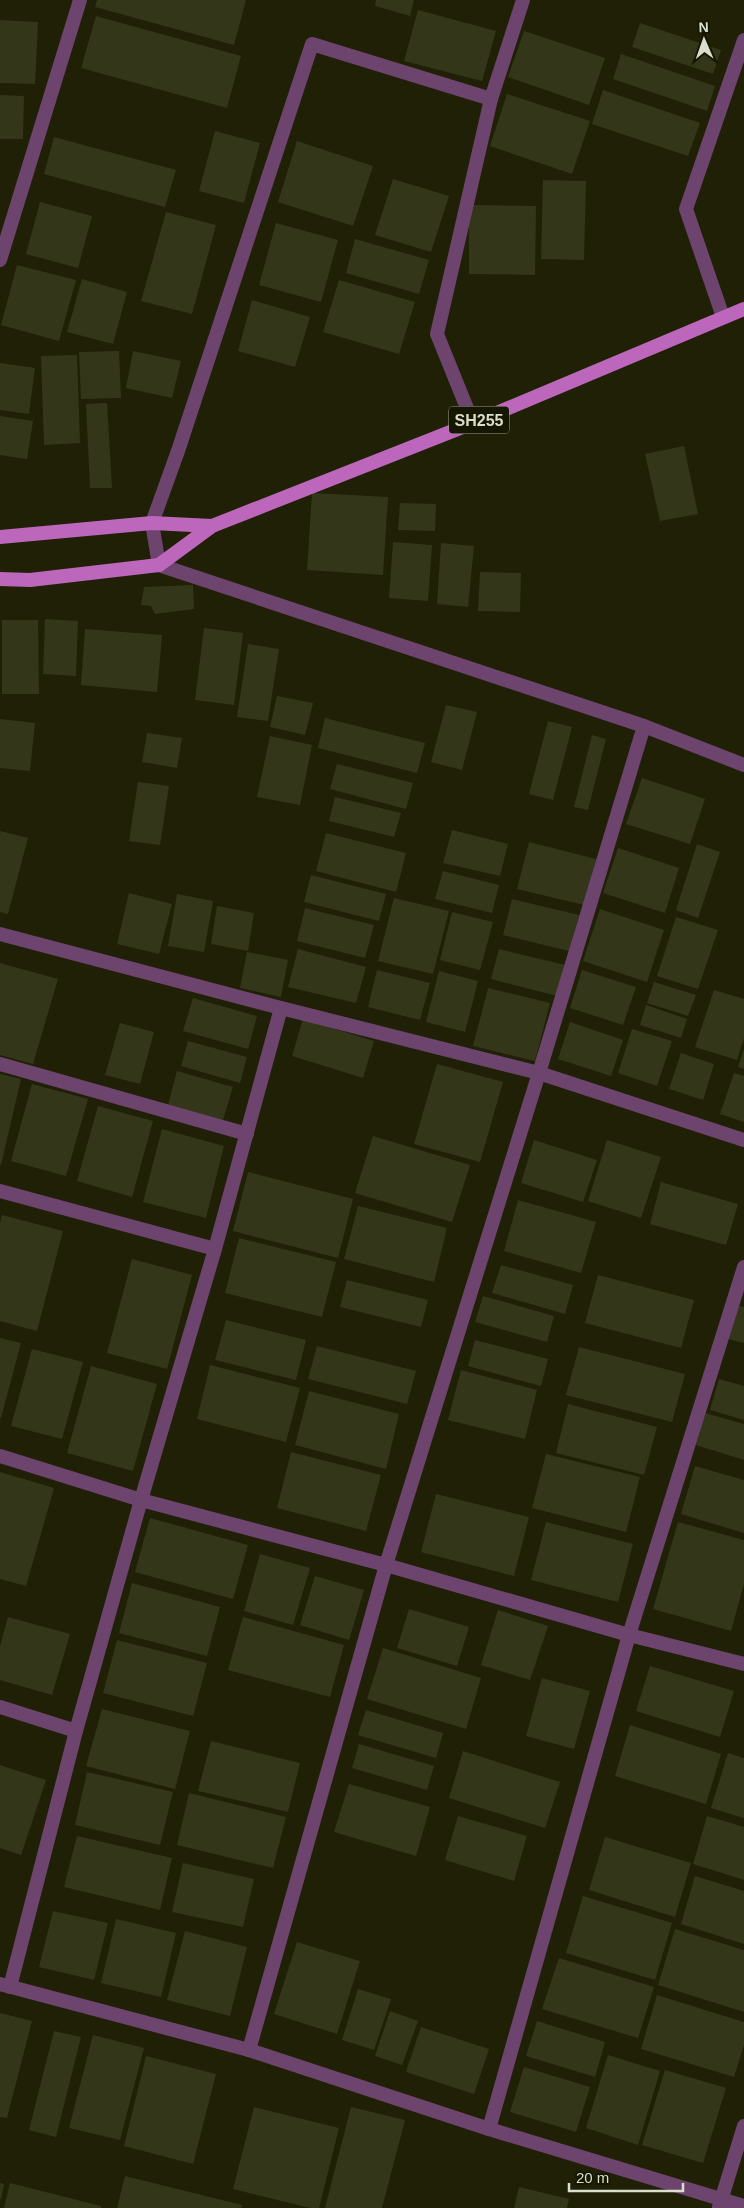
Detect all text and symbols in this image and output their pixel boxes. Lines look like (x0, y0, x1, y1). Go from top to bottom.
north arrow (679, 15, 729, 65)
text: N (698, 19, 709, 35)
road number: SH255 (449, 406, 509, 434)
scale bar (569, 2160, 683, 2192)
text: 20 m (576, 2169, 609, 2186)

